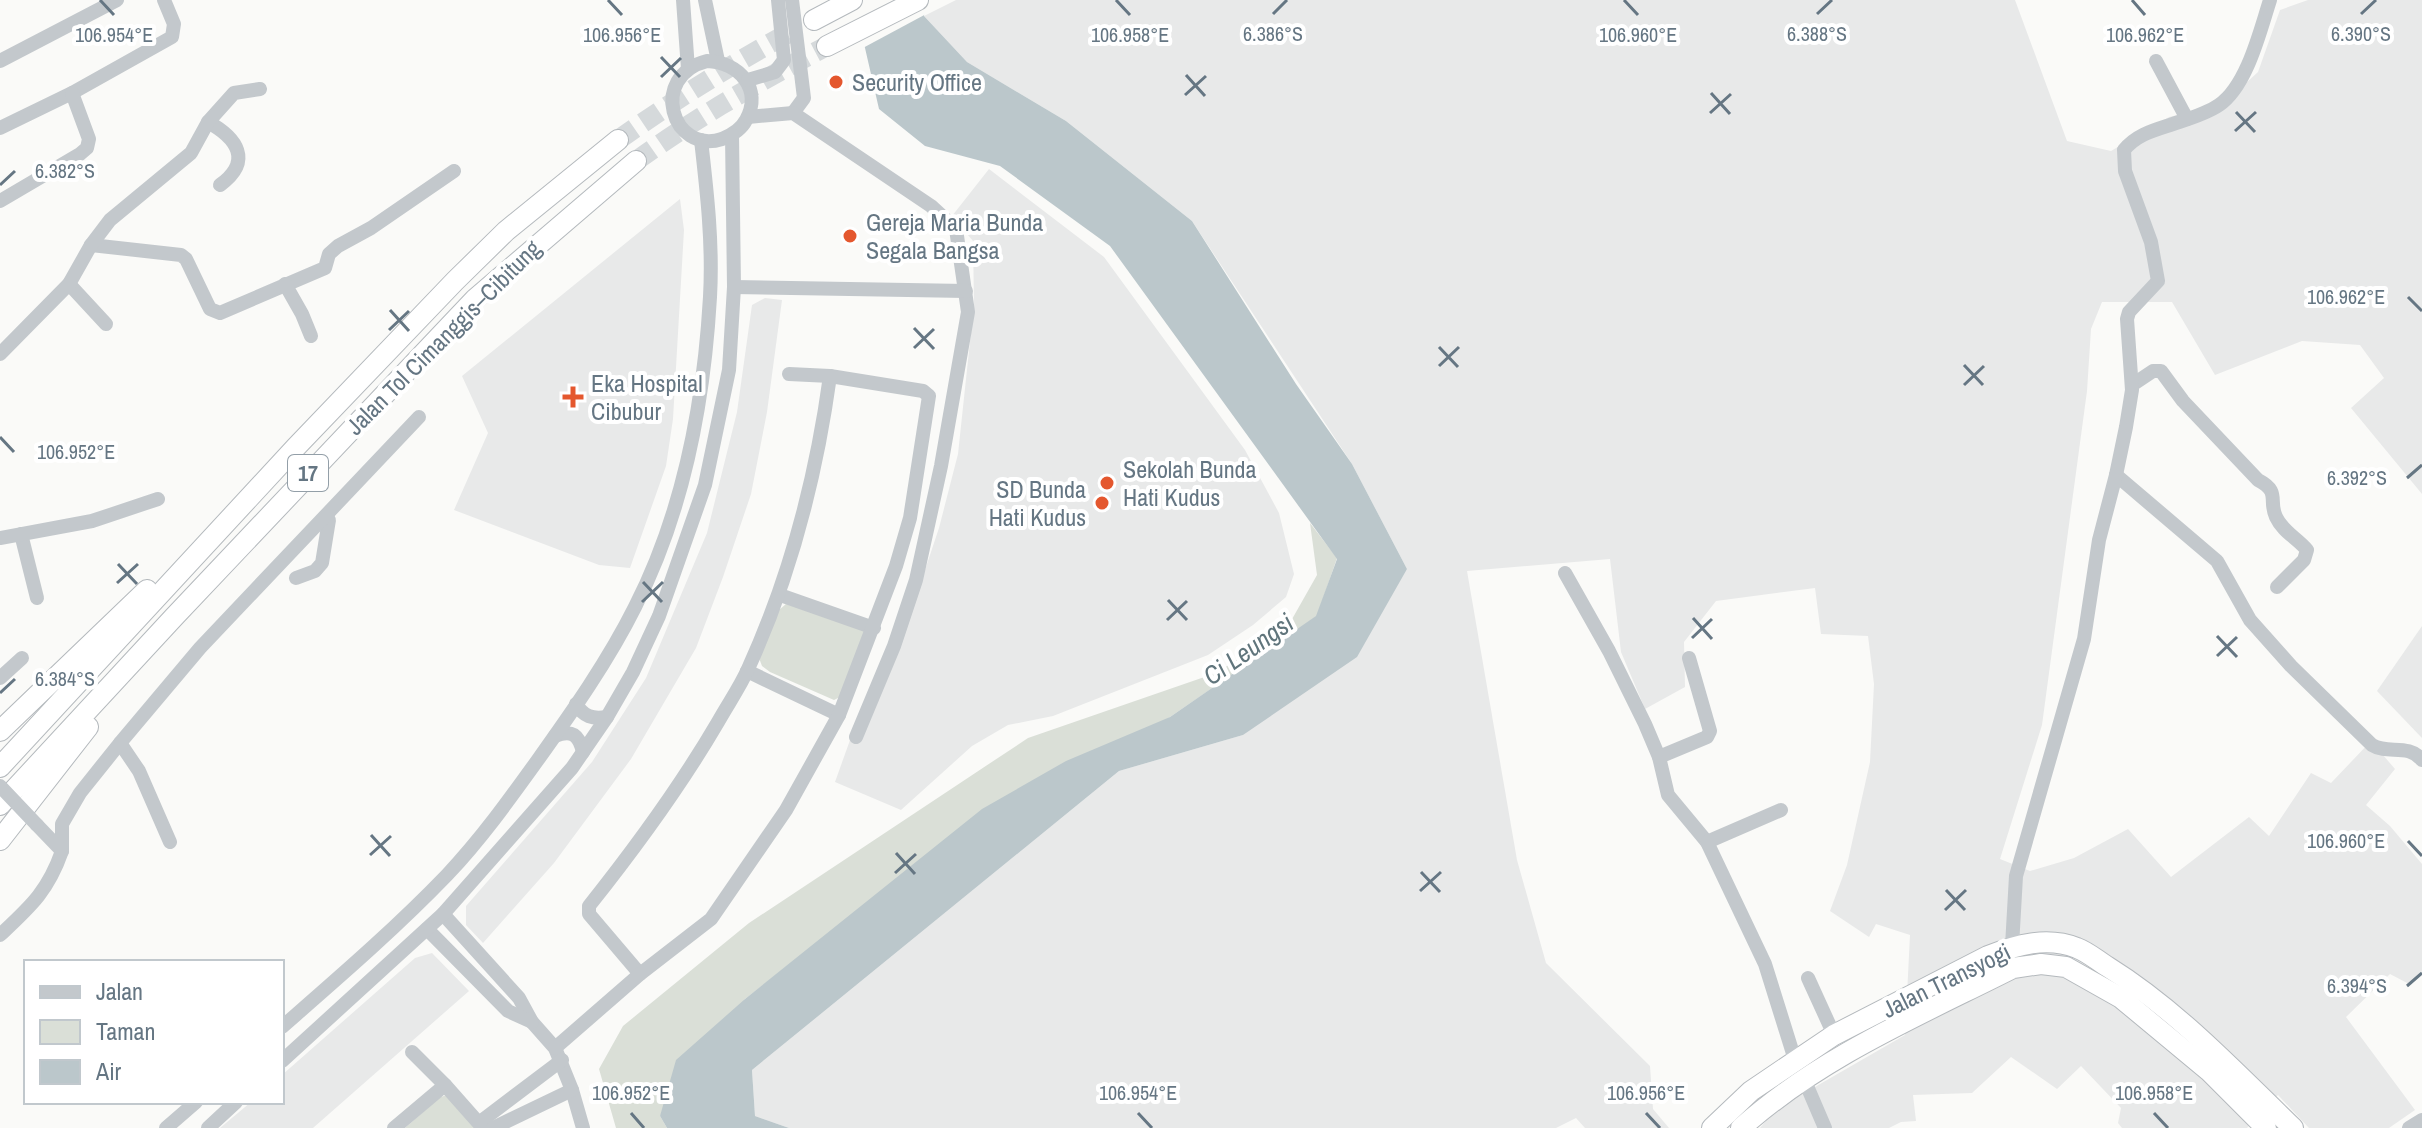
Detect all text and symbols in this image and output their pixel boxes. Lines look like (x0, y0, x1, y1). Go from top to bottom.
text: 6.386°S (1243, 20, 1303, 47)
text: 6.388°S (1787, 20, 1847, 47)
text: 6.390°S (2331, 20, 2391, 47)
text: 106.954°E (75, 21, 153, 48)
text: 106.956°E (583, 21, 661, 48)
text: 106.958°E (1091, 21, 1169, 48)
text: 106.960°E (1599, 21, 1677, 48)
text: 106.962°E (2106, 21, 2184, 48)
place label: Security Office (852, 66, 982, 98)
marker: Security Office (827, 73, 845, 91)
text: 6.382°S (35, 157, 95, 184)
place label: Gereja Maria Bunda Segala Bangsa (866, 206, 1043, 266)
marker: Gereja Maria Bunda Segala Bangsa (841, 227, 859, 245)
street label: Jalan Tol Cimanggis–Cibitung (339, 233, 547, 441)
text: 106.962°E (2307, 283, 2385, 310)
place label: Eka Hospital Cibubur (591, 367, 703, 427)
marker: Eka Hospital Cibubur (562, 386, 584, 408)
text: 106.952°E (37, 438, 115, 465)
place label: Sekolah Bunda Hati Kudus (1123, 453, 1257, 513)
road number: 17 (288, 455, 328, 491)
text: 6.392°S (2327, 464, 2387, 491)
place label: SD Bunda Hati Kudus (989, 473, 1086, 533)
marker: Sekolah Bunda Hati Kudus (1098, 474, 1116, 492)
marker: SD Bunda Hati Kudus (1093, 494, 1111, 512)
water label: Ci Leungsi (1196, 605, 1300, 693)
text: 6.384°S (35, 665, 95, 692)
text: 106.960°E (2307, 827, 2385, 854)
street label: Jalan Transyogi (1877, 935, 2015, 1025)
legend (24, 960, 284, 1104)
text: 6.394°S (2327, 972, 2387, 999)
text: Jalan (96, 975, 143, 1007)
text: Taman (96, 1015, 155, 1047)
text: Air (95, 1055, 122, 1087)
text: 106.952°E (592, 1079, 670, 1106)
text: 106.954°E (1099, 1079, 1177, 1106)
text: 106.956°E (1607, 1079, 1685, 1106)
text: 106.958°E (2115, 1079, 2193, 1106)

